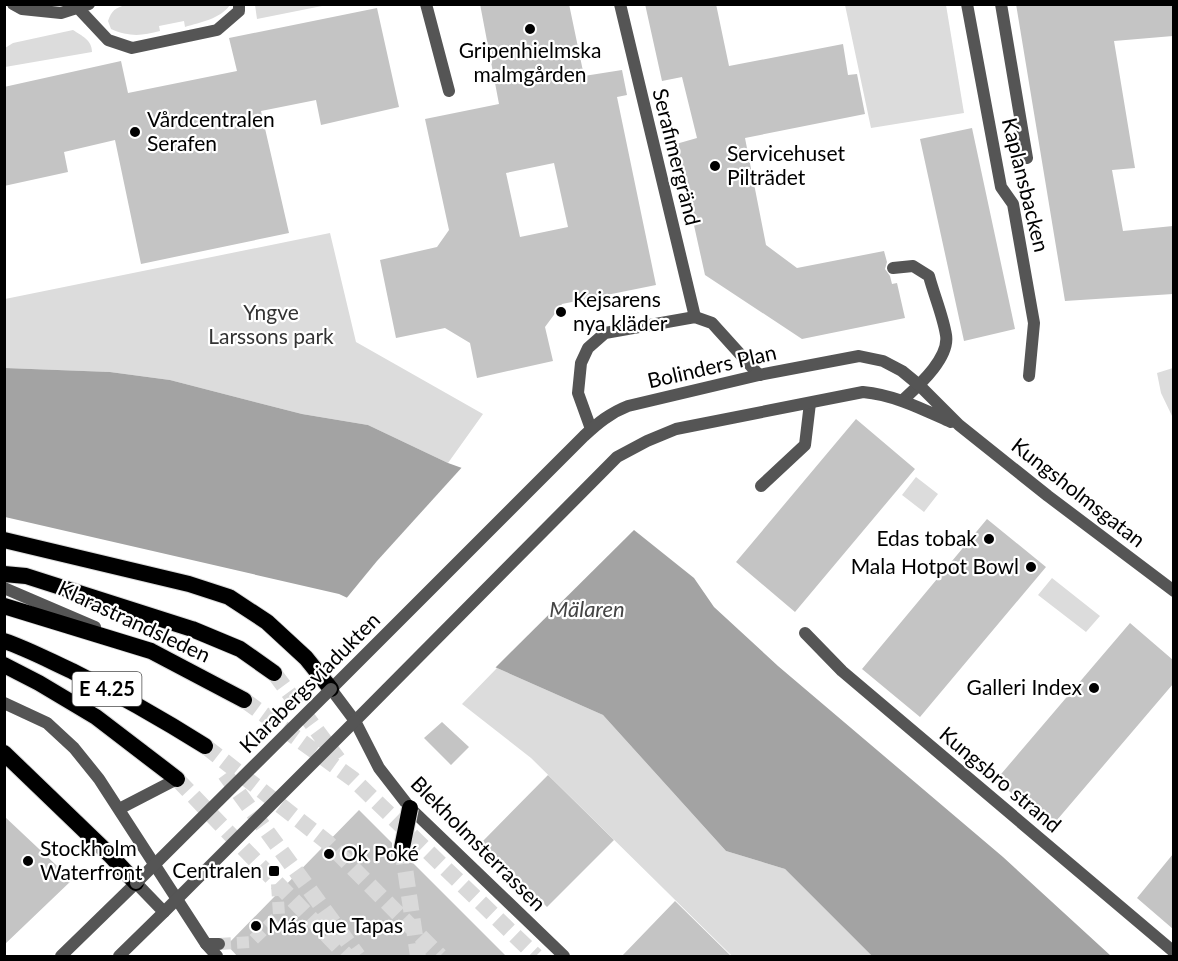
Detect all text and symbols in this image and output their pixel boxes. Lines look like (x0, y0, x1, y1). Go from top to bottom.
marker: Gripenhielmska malmgården (523, 22, 537, 36)
place label: Gripenhielmska malmgården (459, 37, 601, 86)
street label: Serafimergränd (648, 86, 707, 228)
place label: Vårdcentralen Serafen (147, 106, 275, 155)
street label: Kaplansbacken (998, 115, 1055, 254)
marker: Vårdcentralen Serafen (128, 125, 142, 139)
place label: Servicehuset Pilträdet (727, 140, 845, 189)
marker: Servicehuset Pilträdet (708, 159, 722, 173)
place label: Kejsarens nya kläder (573, 286, 668, 335)
park label: Yngve Larssons park (208, 299, 334, 348)
marker: Kejsarens nya kläder (554, 305, 568, 319)
street label: Bolinders Plan (645, 339, 779, 393)
street label: Kungsholmsgatan (1007, 432, 1151, 552)
place label: Edas tobak (876, 525, 977, 550)
marker: Edas tobak (982, 532, 996, 546)
place label: Mala Hotpot Bowl (851, 553, 1019, 578)
marker: Mala Hotpot Bowl (1024, 560, 1038, 574)
street label: Klarastrandsleden (55, 574, 215, 667)
water label: Mälaren (549, 595, 625, 622)
street label: Klarabergsviadukten (234, 607, 384, 757)
road number: E 4.25 (72, 672, 142, 706)
place label: Galleri Index (967, 674, 1083, 699)
marker: Galleri Index (1087, 681, 1101, 695)
street label: Kungsbro strand (935, 721, 1067, 837)
street label: Blekholmsterrassen (407, 770, 552, 915)
place label: Stockholm Waterfront (40, 835, 143, 884)
place label: Ok Poké (341, 840, 419, 865)
marker: Ok Poké (322, 847, 336, 861)
marker: Stockholm Waterfront (21, 854, 35, 868)
place label: Centralen (172, 857, 262, 882)
marker: Centralen (267, 864, 281, 878)
place label: Más que Tapas (268, 912, 403, 937)
marker: Más que Tapas (249, 919, 263, 933)

